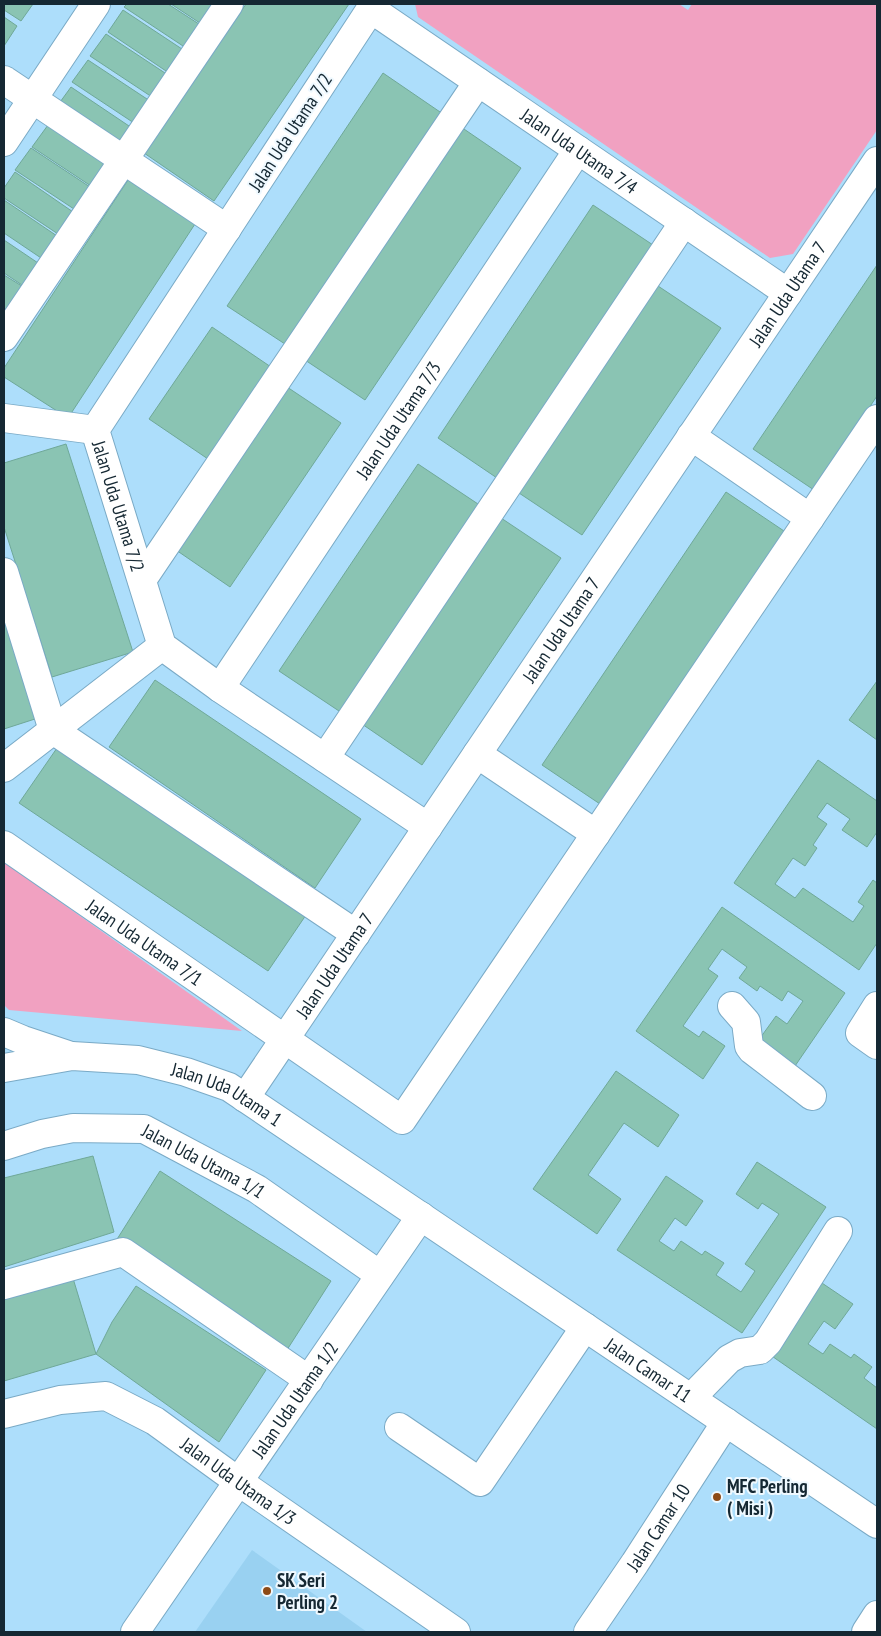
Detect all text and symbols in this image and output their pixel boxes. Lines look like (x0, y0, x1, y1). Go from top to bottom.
street label: Jalan Uda Utama 7/2 (242, 69, 337, 196)
street label: Jalan Uda Utama 7/4 (516, 102, 643, 199)
street label: Jalan Uda Utama 7 (743, 237, 831, 352)
street label: Jalan Uda Utama 7/3 (350, 357, 446, 484)
street label: Jalan Uda Utama 7/2 (87, 437, 150, 575)
street label: Jalan Uda Utama 7 (516, 572, 605, 688)
street label: Jalan Uda Utama 7/1 (81, 893, 207, 991)
street label: Jalan Uda Utama 7 (290, 908, 378, 1023)
street label: Jalan Uda Utama 1 (168, 1057, 287, 1131)
street label: Jalan Uda Utama 1/1 (137, 1118, 270, 1203)
street label: Jalan Camar 11 (600, 1332, 696, 1407)
street label: Jalan Uda Utama 1/2 (246, 1337, 343, 1463)
street label: Jalan Uda Utama 1/3 (176, 1431, 301, 1530)
place label: MFC Perling ( Misi ) (727, 1474, 808, 1520)
street label: Jalan Camar 10 (621, 1479, 695, 1576)
marker: MFC Perling ( Misi ) (711, 1491, 723, 1503)
place label: SK Seri Perling 2 (277, 1568, 338, 1614)
marker: SK Seri Perling 2 (261, 1585, 273, 1597)

